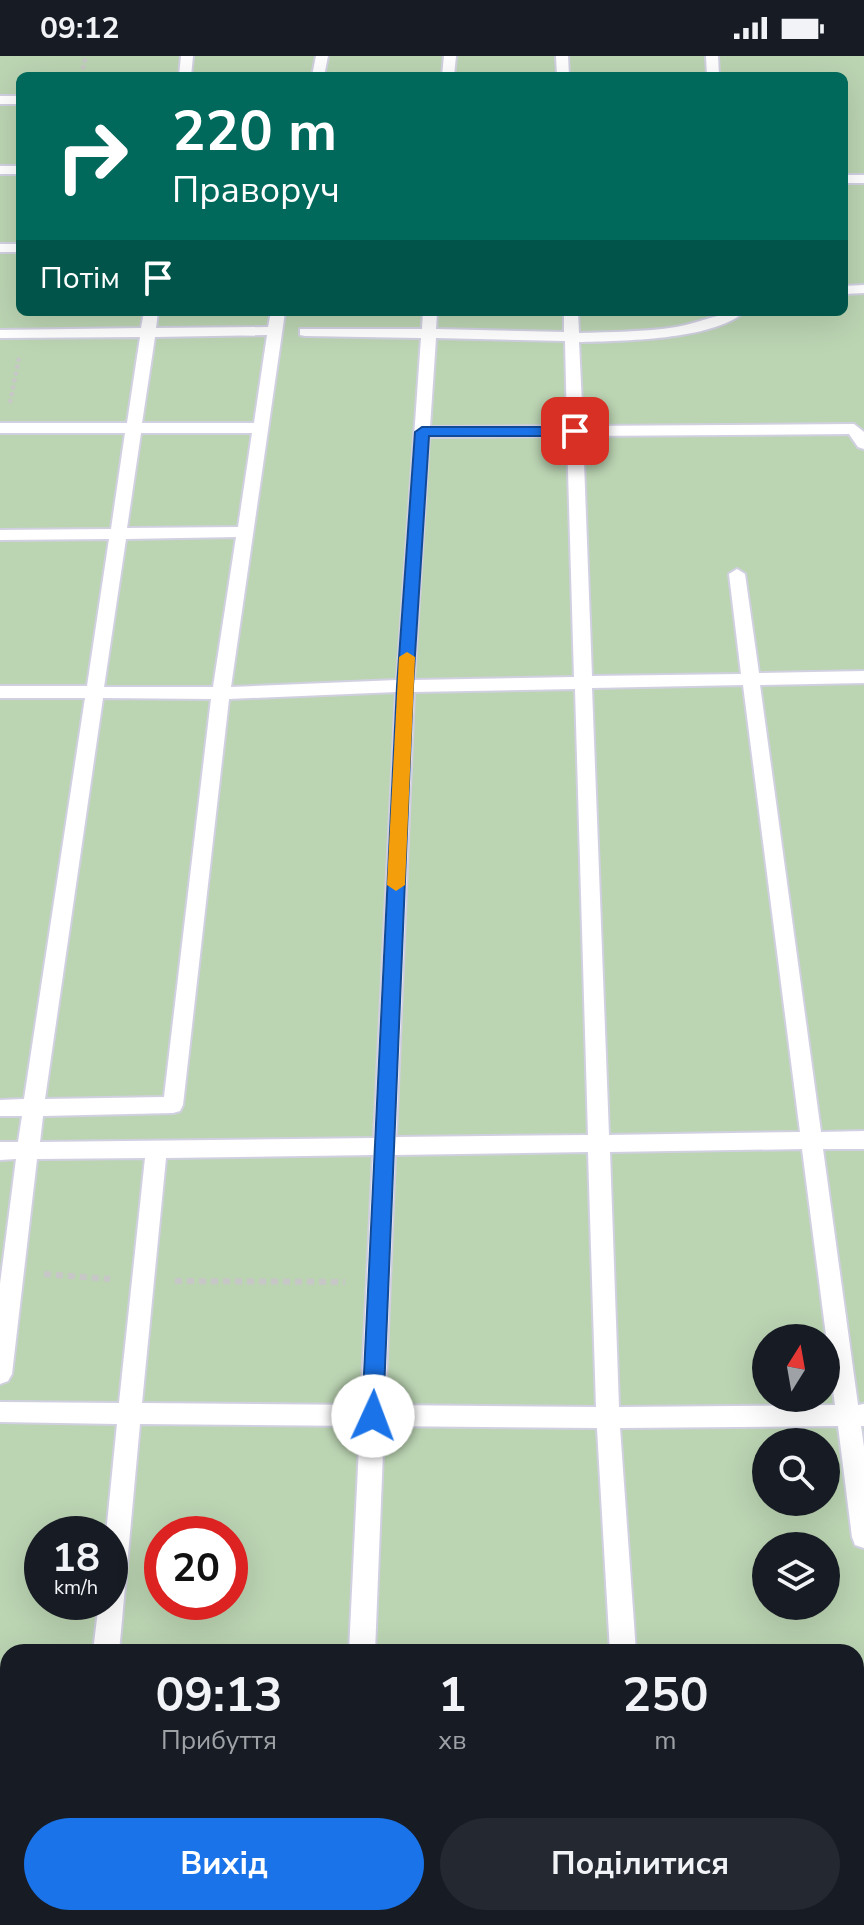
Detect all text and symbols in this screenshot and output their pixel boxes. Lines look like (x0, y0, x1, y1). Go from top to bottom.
text: 09:12 (40, 8, 119, 49)
text: 220 m (172, 93, 337, 170)
icon: right (40, 104, 144, 208)
text: Праворуч (172, 166, 340, 215)
icon: arrive (136, 256, 180, 300)
text: Потім (40, 258, 120, 299)
pin (541, 397, 609, 465)
icon: arrive (553, 409, 597, 453)
north arrow (752, 1324, 840, 1412)
map controls (752, 1324, 840, 1620)
position arrow (331, 1374, 415, 1458)
button: search (752, 1428, 840, 1516)
speed limit sign: 20 (144, 1516, 248, 1620)
text: 18 (52, 1531, 100, 1585)
button: layers (752, 1532, 840, 1620)
text: km/h (54, 1574, 98, 1601)
text: 09:13 (155, 1662, 283, 1728)
text: 1 (438, 1662, 467, 1728)
text: 250 (622, 1662, 709, 1728)
text: Прибуття (161, 1723, 277, 1758)
text: хв (438, 1723, 466, 1758)
text: m (654, 1723, 676, 1758)
button: Вихід (24, 1818, 424, 1910)
button: Поділитися (440, 1818, 840, 1910)

